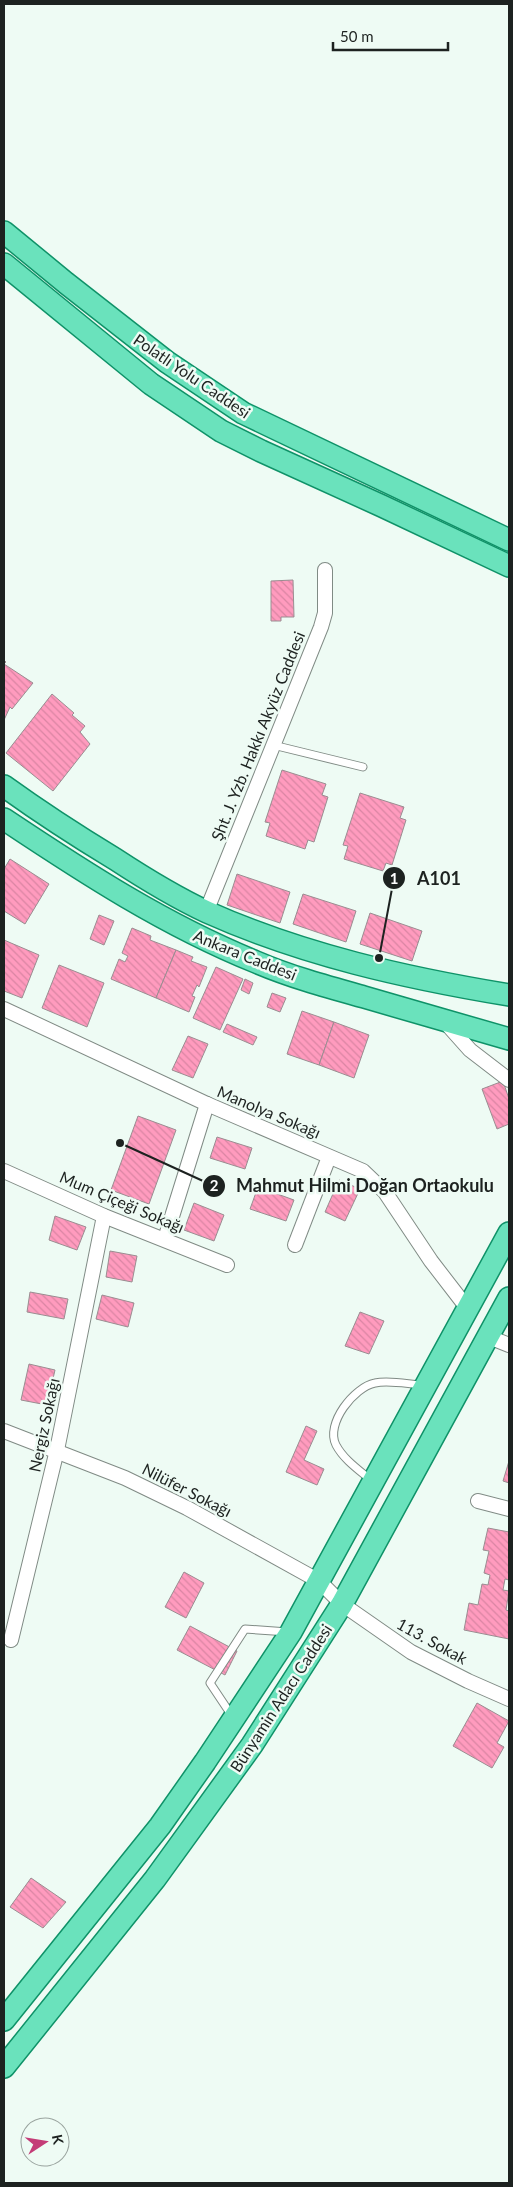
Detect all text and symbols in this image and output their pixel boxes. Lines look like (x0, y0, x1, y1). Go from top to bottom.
scale bar (333, 20, 448, 52)
text: 50 m (340, 27, 374, 45)
street label: Polatlı Yolu Caddesi (130, 330, 254, 422)
street label: Şht. J. Yzb. Hakkı Akyüz Caddesi (207, 628, 308, 843)
callout: A101 (382, 862, 471, 895)
text: A101 (416, 867, 461, 889)
text: 1 (390, 869, 398, 887)
street label: Ankara Caddesi (191, 925, 299, 984)
street label: Manolya Sokağı (215, 1081, 324, 1142)
street label: Mum Çiçeği Sokağı (57, 1167, 187, 1236)
callout: Mahmut Hilmi Doğan Ortaokulu (201, 1170, 504, 1203)
text: Mahmut Hilmi Doğan Ortaokulu (236, 1174, 494, 1196)
text: 2 (210, 1176, 219, 1194)
street label: Nergiz Sokağı (24, 1376, 63, 1474)
street label: Nilüfer Sokağı (139, 1459, 235, 1520)
street label: 113. Sokak (394, 1613, 472, 1668)
street label: Bünyamin Adacı Caddesi (226, 1620, 335, 1775)
north arrow (20, 2117, 70, 2167)
text: K (49, 2133, 68, 2146)

